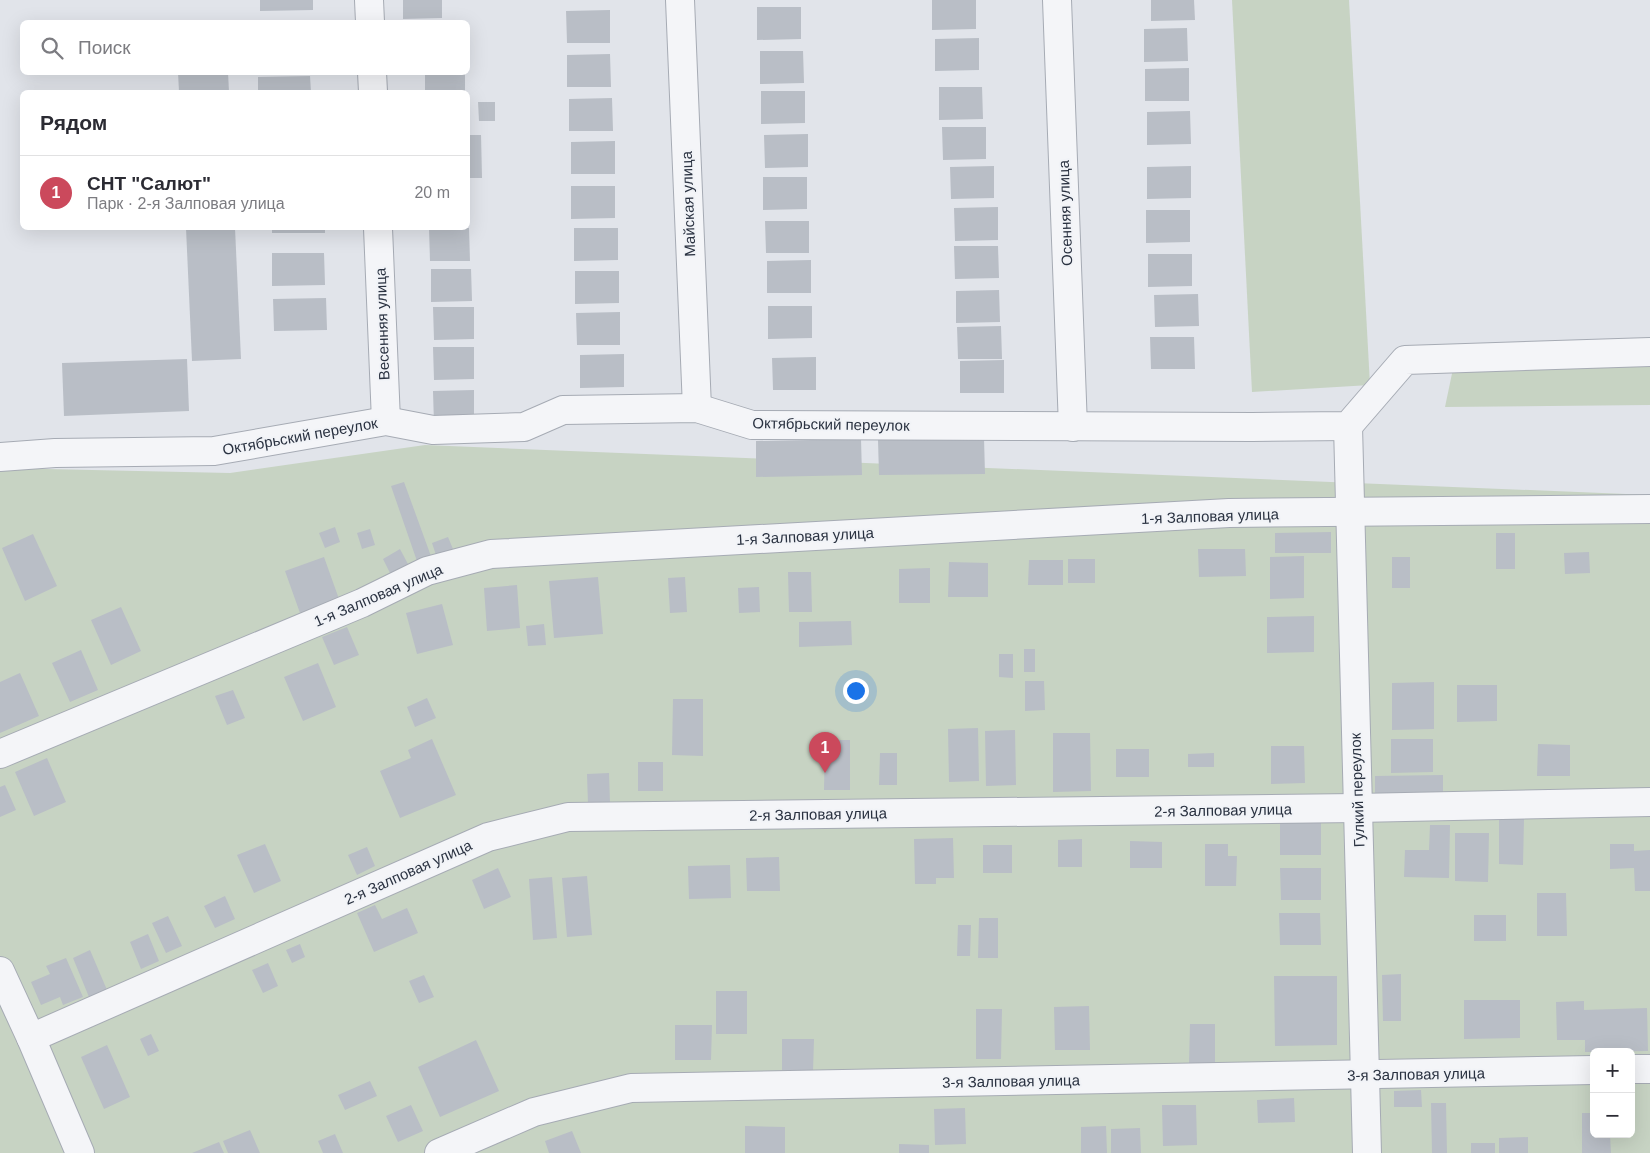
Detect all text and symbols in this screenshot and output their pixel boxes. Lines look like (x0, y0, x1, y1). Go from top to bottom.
search box (20, 20, 470, 75)
icon: search (38, 34, 66, 62)
text: Поиск (78, 37, 131, 58)
text: Рядом (40, 111, 107, 134)
street label: Майская улица (678, 150, 698, 257)
street label: Осенняя улица (1055, 159, 1075, 266)
text: СНТ "Салют" (87, 173, 211, 194)
text: 1 (52, 184, 60, 201)
text: 20 m (414, 184, 450, 201)
text: Парк · 2-я Залповая улица (87, 195, 285, 212)
street label: Весенняя улица (372, 267, 392, 380)
street label: Октябрьский переулок (221, 414, 379, 458)
street label: Октябрьский переулок (752, 414, 910, 434)
street label: 1-я Залповая улица (1141, 505, 1280, 527)
street label: 1-я Залповая улица (736, 524, 875, 548)
street label: 1-я Залповая улица (311, 560, 445, 630)
your location (843, 678, 869, 704)
pin: 1 (809, 732, 841, 773)
street label: Гулкий переулок (1346, 732, 1367, 848)
street label: 2-я Залповая улица (1154, 800, 1293, 820)
street label: 2-я Залповая улица (749, 804, 888, 824)
street label: 2-я Залповая улица (342, 836, 475, 908)
map controls (1590, 1048, 1635, 1138)
button: + (1590, 1048, 1635, 1093)
street label: 3-я Залповая улица (1347, 1064, 1486, 1084)
street label: 3-я Залповая улица (942, 1071, 1081, 1091)
button: − (1590, 1093, 1635, 1138)

